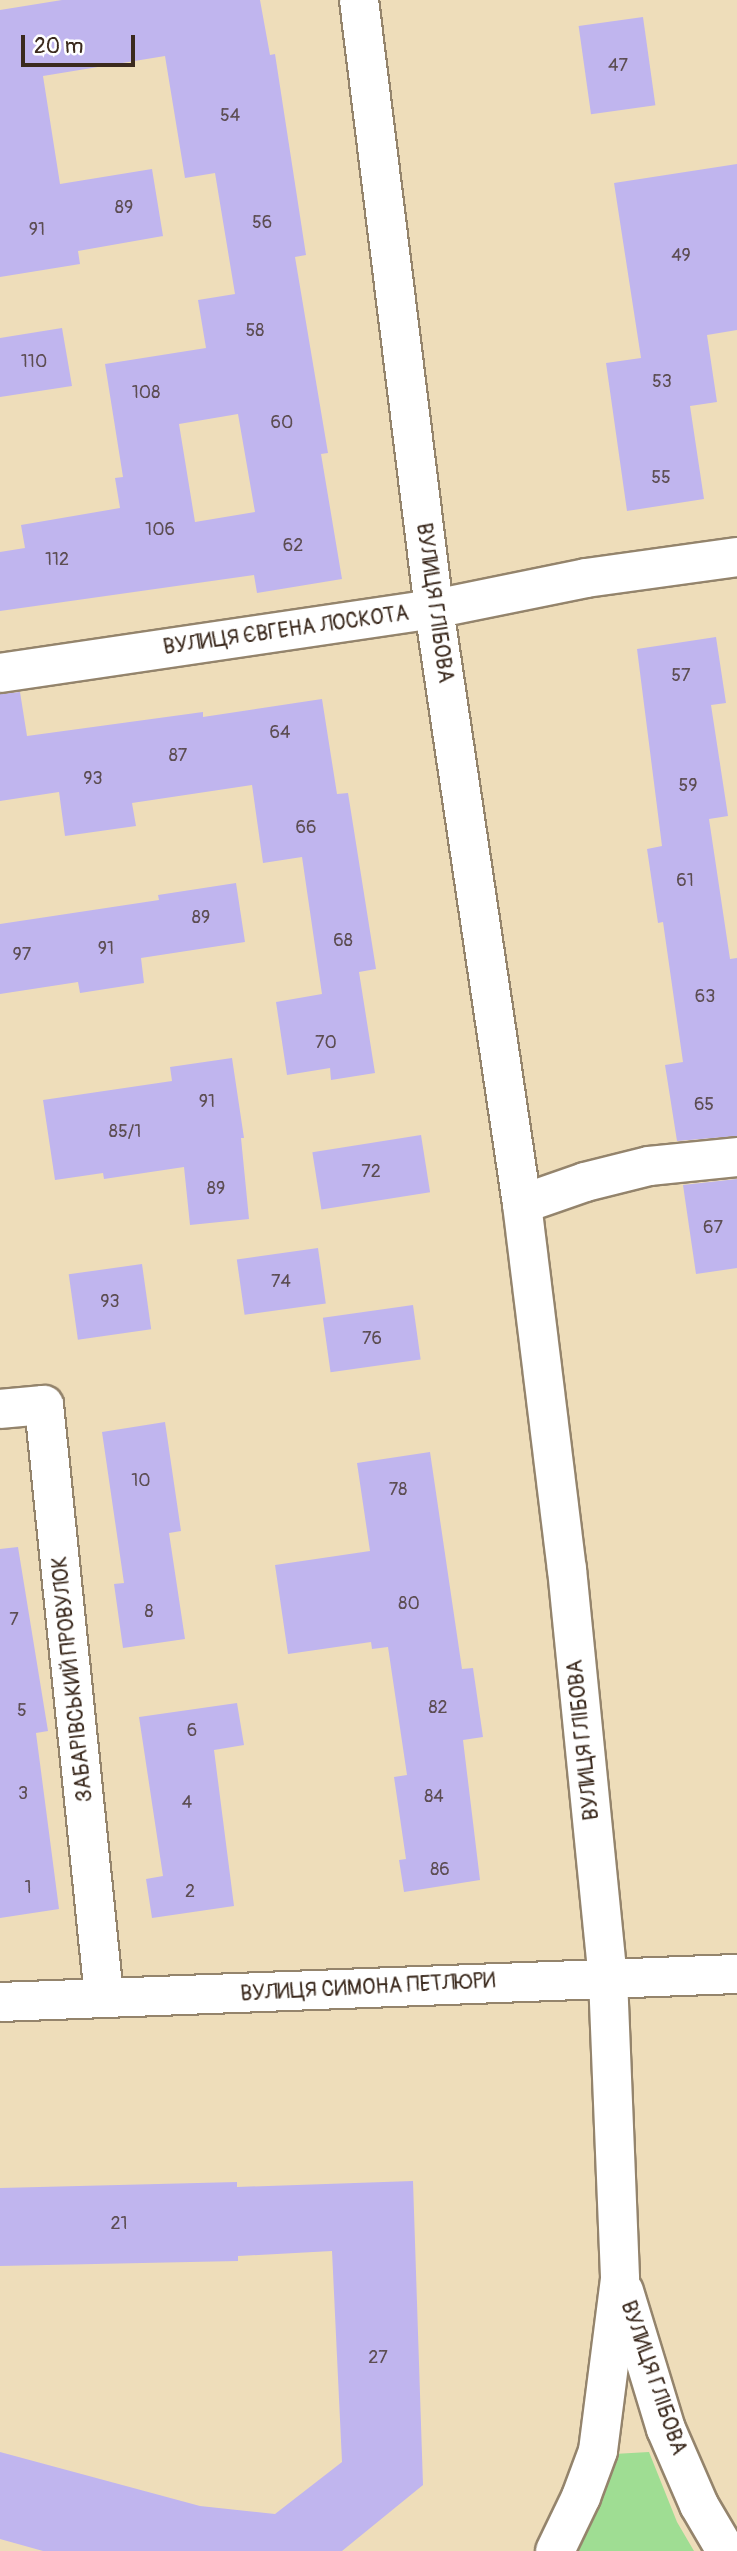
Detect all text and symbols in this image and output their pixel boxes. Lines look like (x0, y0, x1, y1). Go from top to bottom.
scale bar (24, 21, 138, 65)
text: 20 m (34, 33, 83, 60)
house number: 47 (608, 55, 628, 77)
house number: 54 (220, 105, 240, 127)
house number: 89 (115, 197, 133, 219)
house number: 56 (252, 212, 272, 234)
house number: 91 (29, 219, 45, 241)
house number: 49 (671, 245, 691, 267)
house number: 58 (246, 320, 264, 342)
house number: 110 (21, 351, 47, 373)
house number: 53 (652, 371, 672, 393)
house number: 108 (132, 382, 160, 404)
house number: 60 (271, 412, 293, 434)
house number: 55 (651, 467, 671, 489)
house number: 106 (145, 519, 175, 541)
street label: ВУЛИЦЯ ГЛІБОВА (410, 521, 458, 685)
house number: 62 (283, 535, 303, 557)
house number: 112 (45, 549, 69, 571)
street label: ВУЛИЦЯ ЄВГЕНА ЛОСКОТА (162, 601, 410, 661)
house number: 57 (671, 665, 691, 687)
house number: 64 (270, 722, 290, 744)
house number: 87 (169, 745, 187, 767)
house number: 93 (83, 768, 103, 790)
house number: 59 (678, 775, 698, 797)
house number: 66 (296, 817, 316, 839)
house number: 61 (676, 870, 694, 892)
house number: 89 (192, 907, 210, 929)
house number: 68 (333, 930, 353, 952)
house number: 91 (98, 938, 114, 960)
house number: 97 (13, 944, 31, 966)
house number: 63 (695, 986, 715, 1008)
house number: 70 (315, 1032, 337, 1054)
house number: 91 (199, 1091, 215, 1113)
house number: 65 (694, 1094, 714, 1116)
house number: 85/1 (109, 1121, 141, 1143)
house number: 72 (361, 1161, 381, 1183)
house number: 89 (207, 1178, 225, 1200)
house number: 67 (703, 1217, 723, 1239)
house number: 74 (271, 1271, 291, 1293)
house number: 93 (100, 1291, 120, 1313)
house number: 76 (362, 1328, 382, 1350)
house number: 10 (131, 1470, 151, 1492)
house number: 78 (389, 1479, 407, 1501)
street label: ЗАБАРІВСЬКИЙ ПРОВУЛОК (48, 1555, 98, 1803)
house number: 80 (398, 1593, 420, 1615)
house number: 8 (144, 1601, 154, 1623)
house number: 7 (9, 1609, 19, 1631)
street label: ВУЛИЦЯ ГЛІБОВА (563, 1658, 605, 1822)
house number: 82 (428, 1697, 448, 1719)
house number: 5 (17, 1700, 27, 1722)
house number: 6 (187, 1720, 197, 1742)
house number: 3 (18, 1783, 28, 1805)
house number: 84 (424, 1786, 444, 1808)
house number: 4 (182, 1792, 192, 1814)
house number: 86 (430, 1859, 450, 1881)
house number: 1 (24, 1877, 32, 1899)
house number: 2 (185, 1881, 195, 1903)
street label: ВУЛИЦЯ СИМОНА ПЕТЛЮРИ (240, 1969, 496, 2007)
house number: 21 (110, 2213, 128, 2235)
street label: ВУЛИЦЯ ГЛІБОВА (615, 2298, 691, 2458)
house number: 27 (368, 2347, 388, 2369)

